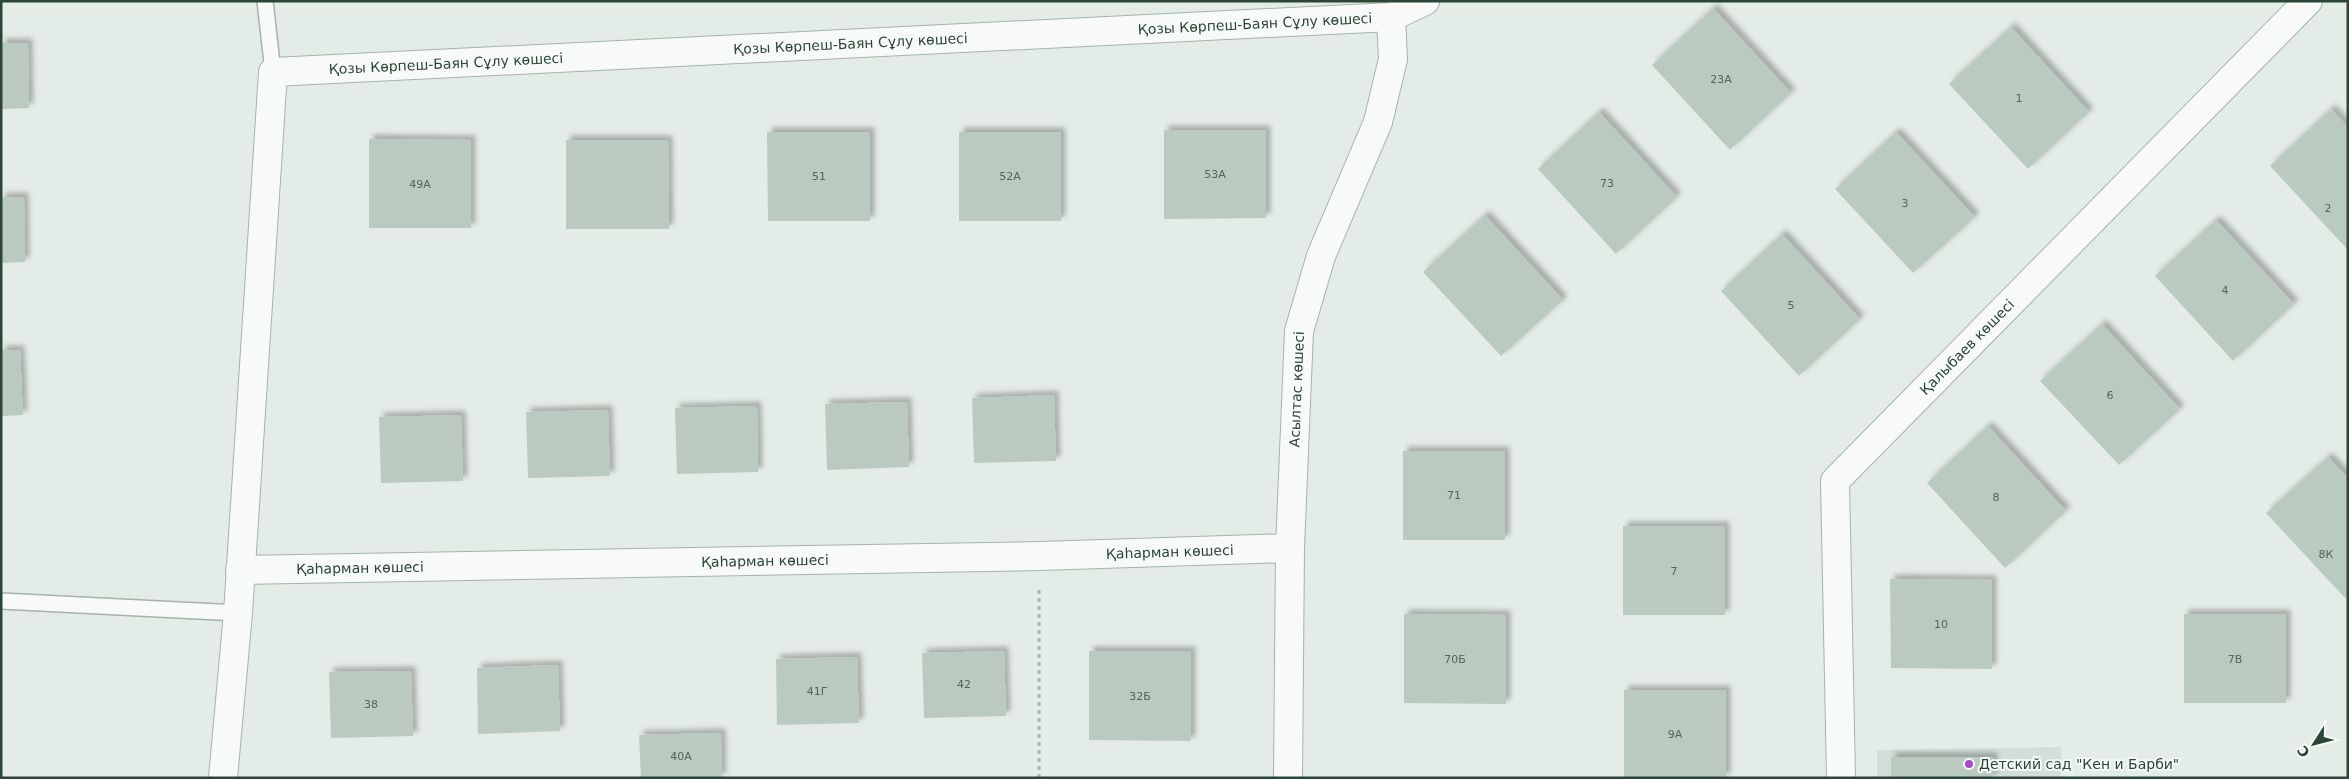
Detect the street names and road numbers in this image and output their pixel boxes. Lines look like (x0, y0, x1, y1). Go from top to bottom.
street label: Қозы Көрпеш-Баян Сұлу көшесі (1137, 10, 1373, 37)
street label: Қозы Көрпеш-Баян Сұлу көшесі (733, 30, 968, 57)
street label: Қозы Көрпеш-Баян Сұлу көшесі (328, 50, 564, 77)
street label: Қалыбаев көшесі (1917, 296, 2017, 398)
street label: Асылтас көшесі (1286, 331, 1307, 448)
street label: Қаһарман көшесі (1106, 542, 1234, 562)
street label: Қаһарман көшесі (701, 552, 829, 570)
street label: Қаһарман көшесі (296, 559, 424, 577)

